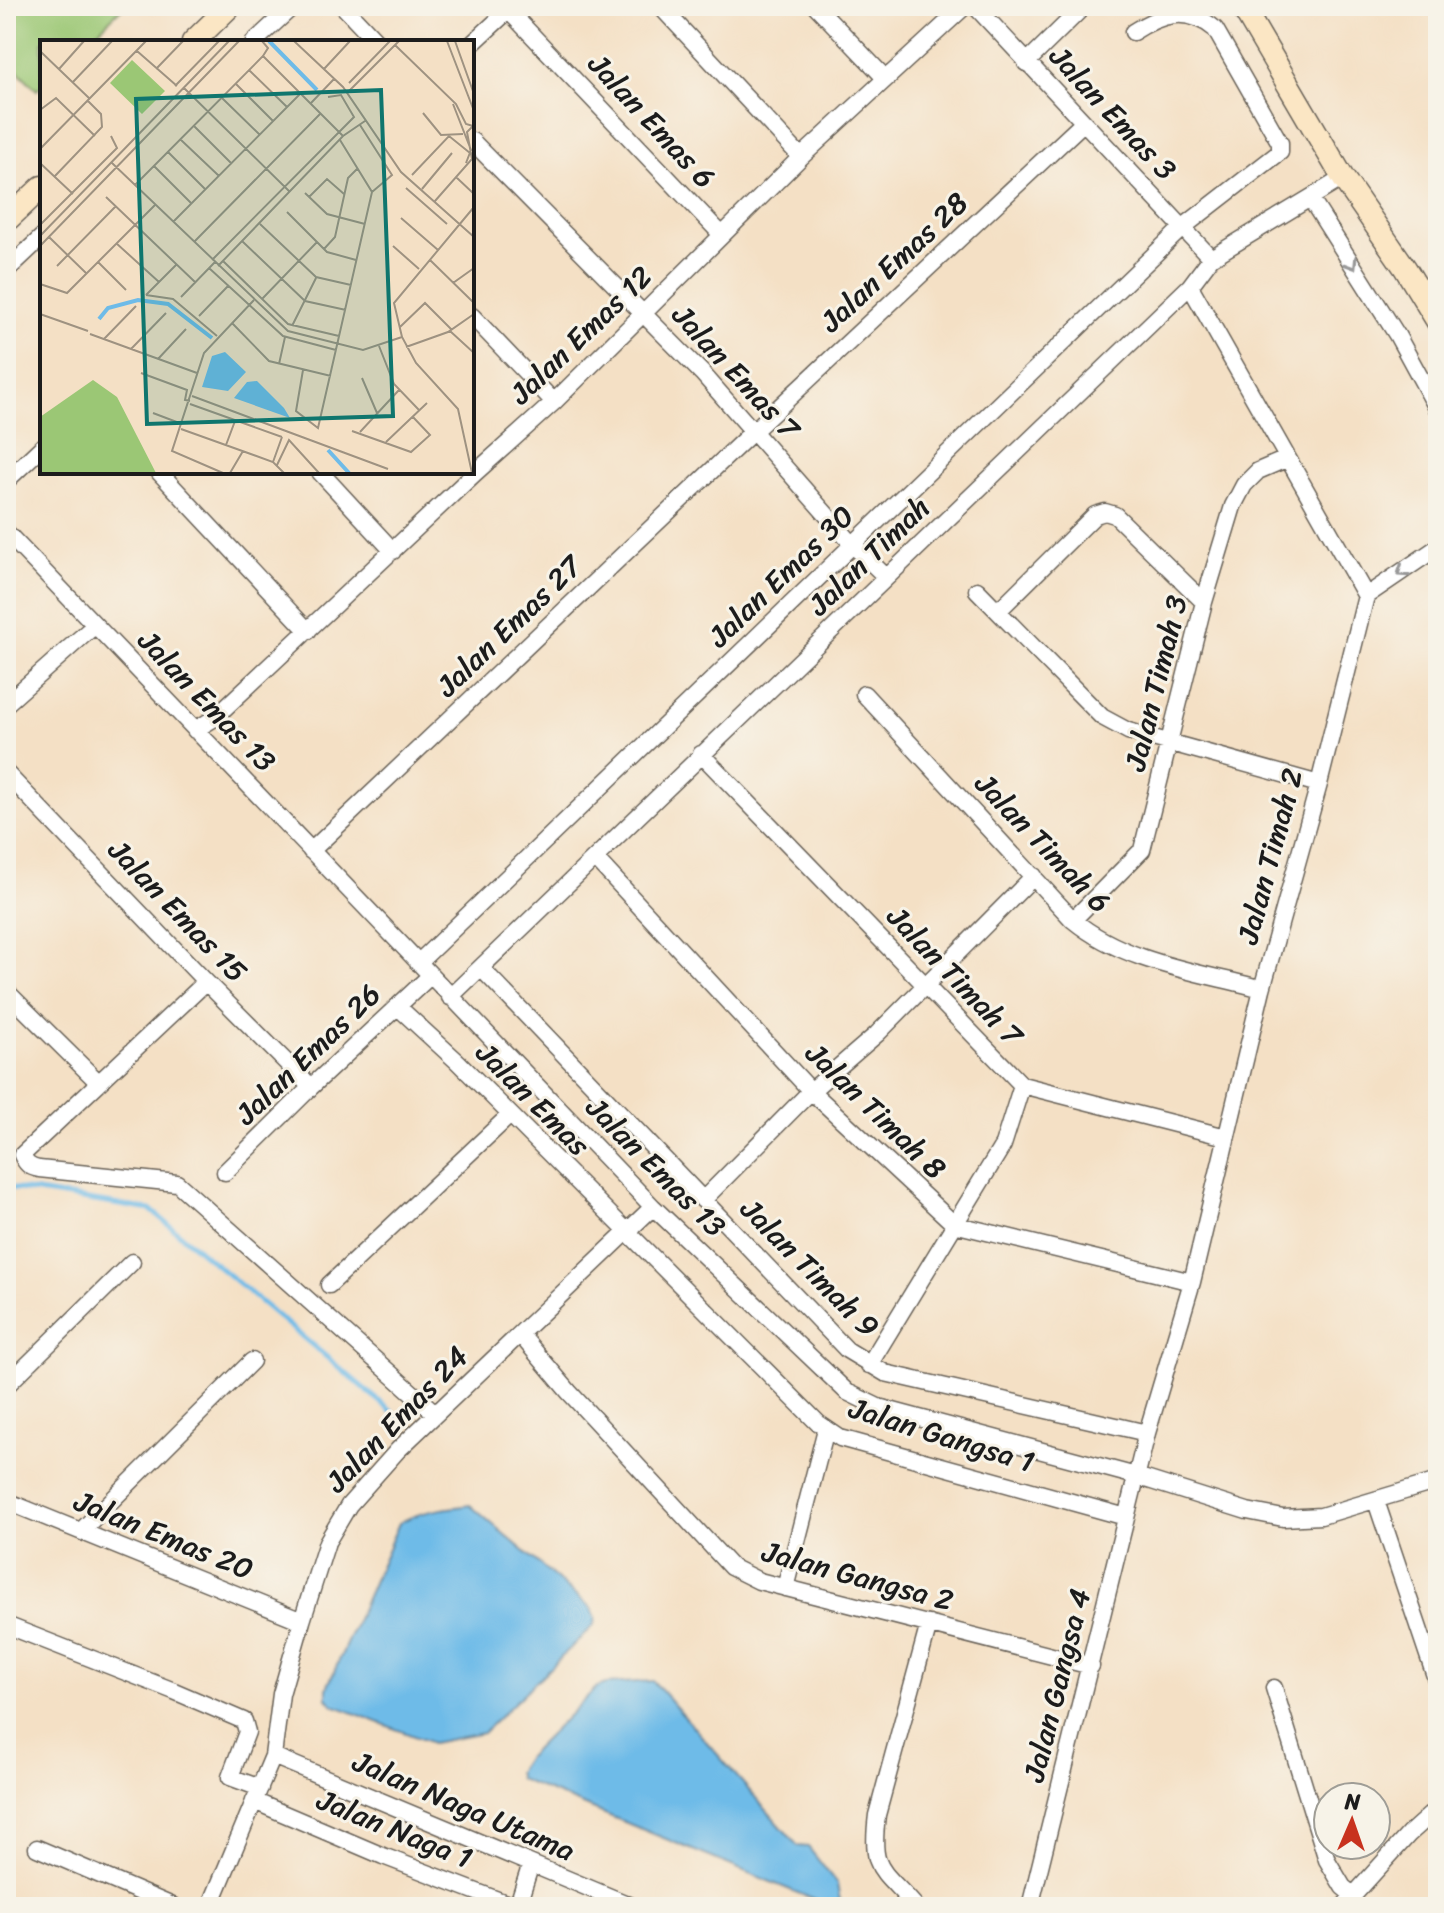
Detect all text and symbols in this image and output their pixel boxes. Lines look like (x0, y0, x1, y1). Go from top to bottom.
street label: Jalan Emas 3 (1035, 32, 1191, 193)
inset map (40, 40, 474, 474)
street label: Jalan Emas 6 (574, 40, 730, 202)
street label: Jalan Emas 28 (806, 178, 981, 347)
street label: Jalan Emas 12 (496, 252, 666, 419)
one-way arrow (1343, 256, 1358, 270)
street label: Jalan Emas 7 (658, 291, 815, 454)
street label: Jalan Timah (794, 483, 943, 630)
street label: Jalan Emas 30 (694, 491, 868, 662)
street label: Jalan Emas 27 (422, 540, 597, 711)
one-way arrow (1396, 562, 1410, 577)
street label: Jalan Timah 3 (1108, 590, 1204, 777)
street label: Jalan Emas 13 (124, 616, 290, 785)
street label: Jalan Timah 6 (961, 759, 1125, 926)
street label: Jalan Timah 2 (1220, 762, 1319, 951)
street label: Jalan Emas 15 (94, 825, 261, 996)
street label: Jalan Timah 7 (872, 892, 1038, 1061)
street label: Jalan Emas 26 (221, 969, 394, 1139)
street label: Jalan Emas (462, 1028, 604, 1170)
street label: Jalan Timah 8 (792, 1028, 960, 1193)
street label: Jalan Emas 13 (572, 1083, 740, 1251)
street label: Jalan Timah 9 (726, 1184, 893, 1351)
street label: Jalan Emas 24 (311, 1332, 482, 1506)
street label: Jalan Gangsa 1 (842, 1381, 1041, 1489)
street label: Jalan Emas 20 (65, 1474, 262, 1595)
street label: Jalan Gangsa 2 (755, 1524, 960, 1627)
street label: Jalan Gangsa 4 (1007, 1583, 1107, 1788)
street label: Jalan Naga Utama (343, 1734, 584, 1877)
street label: Jalan Naga 1 (308, 1773, 481, 1885)
north arrow (1312, 1781, 1392, 1861)
text: N (1343, 1782, 1362, 1821)

